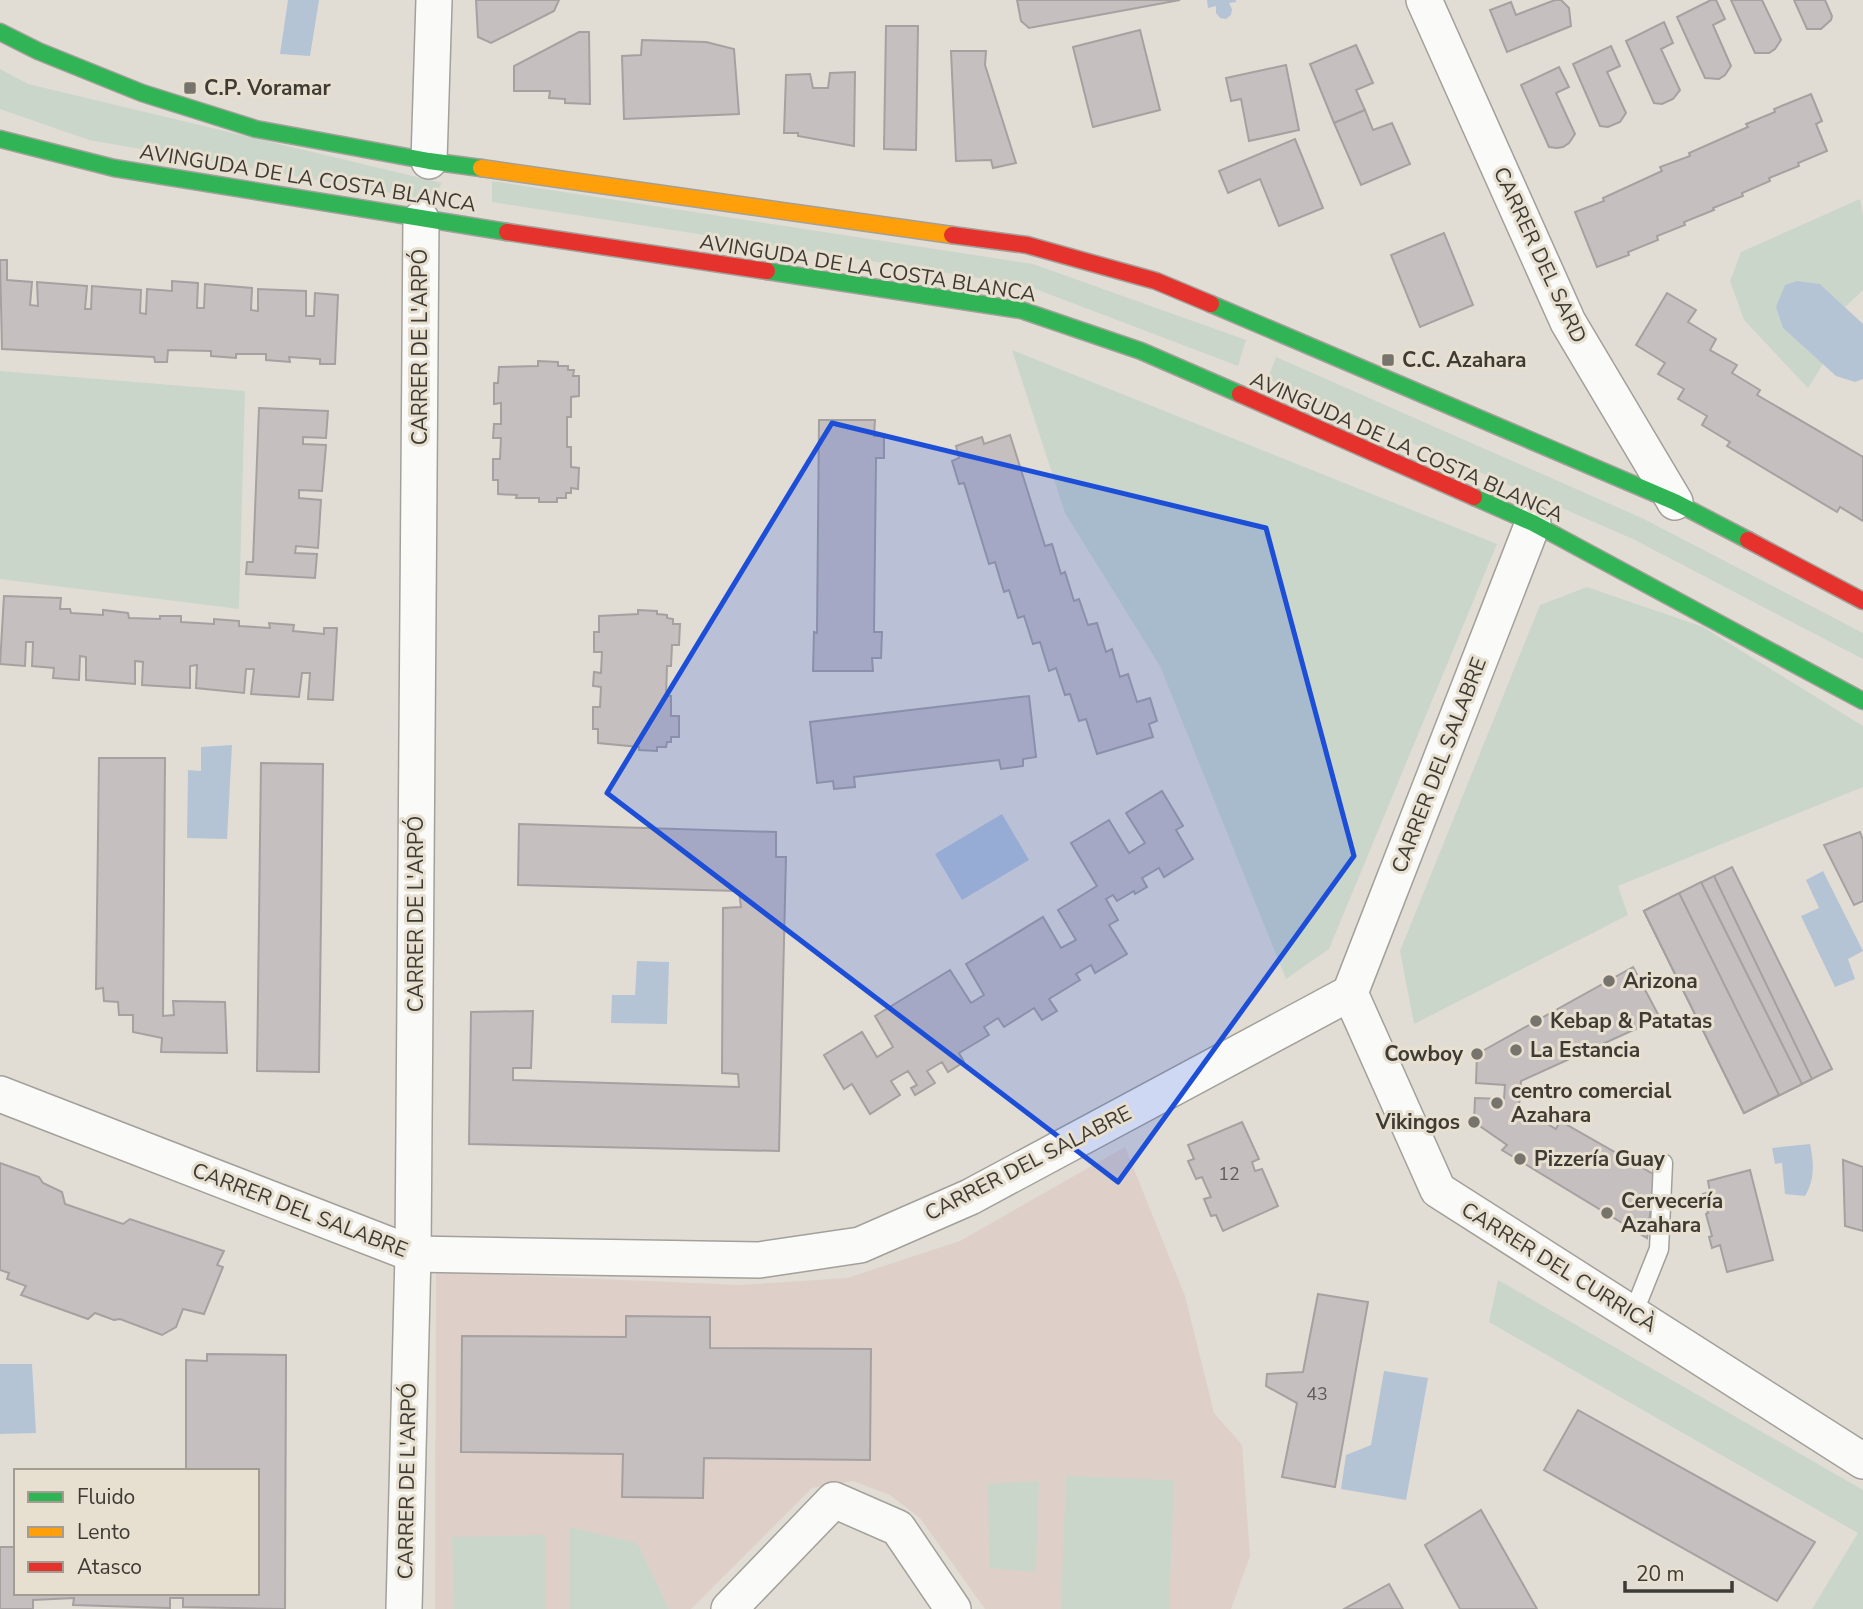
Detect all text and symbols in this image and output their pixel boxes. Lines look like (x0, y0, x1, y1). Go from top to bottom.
place label: C.P. Voramar (204, 74, 331, 102)
marker: C.P. Voramar (182, 80, 198, 96)
street label: AVINGUDA DE LA COSTA BLANCA (138, 138, 478, 218)
street label: CARRER DEL SARD (1487, 162, 1593, 348)
street label: AVINGUDA DE LA COSTA BLANCA (698, 228, 1038, 308)
street label: CARRER DE L'ARPÓ (406, 249, 434, 445)
place label: C.C. Azahara (1402, 346, 1527, 374)
marker: C.C. Azahara (1380, 352, 1396, 368)
street label: AVINGUDA DE LA COSTA BLANCA (1246, 365, 1568, 529)
street label: CARRER DEL SALABRE (1385, 653, 1493, 877)
street label: CARRER DE L'ARPÓ (402, 816, 430, 1012)
place label: Arizona (1623, 967, 1698, 995)
marker: Arizona (1601, 973, 1617, 989)
place label: Kebap & Patatas (1550, 1007, 1712, 1035)
marker: Kebap & Patatas (1528, 1013, 1544, 1029)
place label: La Estancia (1530, 1036, 1640, 1064)
place label: Cowboy (1384, 1040, 1464, 1068)
marker: La Estancia (1508, 1042, 1524, 1058)
marker: Cowboy (1469, 1046, 1485, 1062)
place label: centro comercial Azahara (1511, 1077, 1672, 1129)
marker: centro comercial Azahara (1489, 1095, 1505, 1111)
street label: CARRER DEL SALABRE (920, 1099, 1136, 1227)
place label: Vikingos (1375, 1108, 1460, 1136)
marker: Vikingos (1466, 1114, 1482, 1130)
place label: Pizzería Guay (1534, 1145, 1666, 1173)
marker: Pizzería Guay (1512, 1151, 1528, 1167)
street label: CARRER DEL SALABRE (188, 1156, 412, 1264)
house number: 12 (1218, 1162, 1240, 1186)
place label: Cervecería Azahara (1621, 1187, 1723, 1239)
street label: CARRER DEL CURRICÀ (1456, 1195, 1662, 1339)
marker: Cervecería Azahara (1599, 1205, 1615, 1221)
street label: CARRER DE L'ARPÓ (391, 1382, 423, 1580)
house number: 43 (1306, 1382, 1328, 1406)
legend (14, 1469, 259, 1595)
text: Fluido (77, 1483, 135, 1511)
text: Lento (77, 1518, 130, 1546)
scale bar (1625, 1550, 1732, 1594)
text: Atasco (77, 1553, 142, 1581)
text: 20 m (1636, 1560, 1685, 1588)

